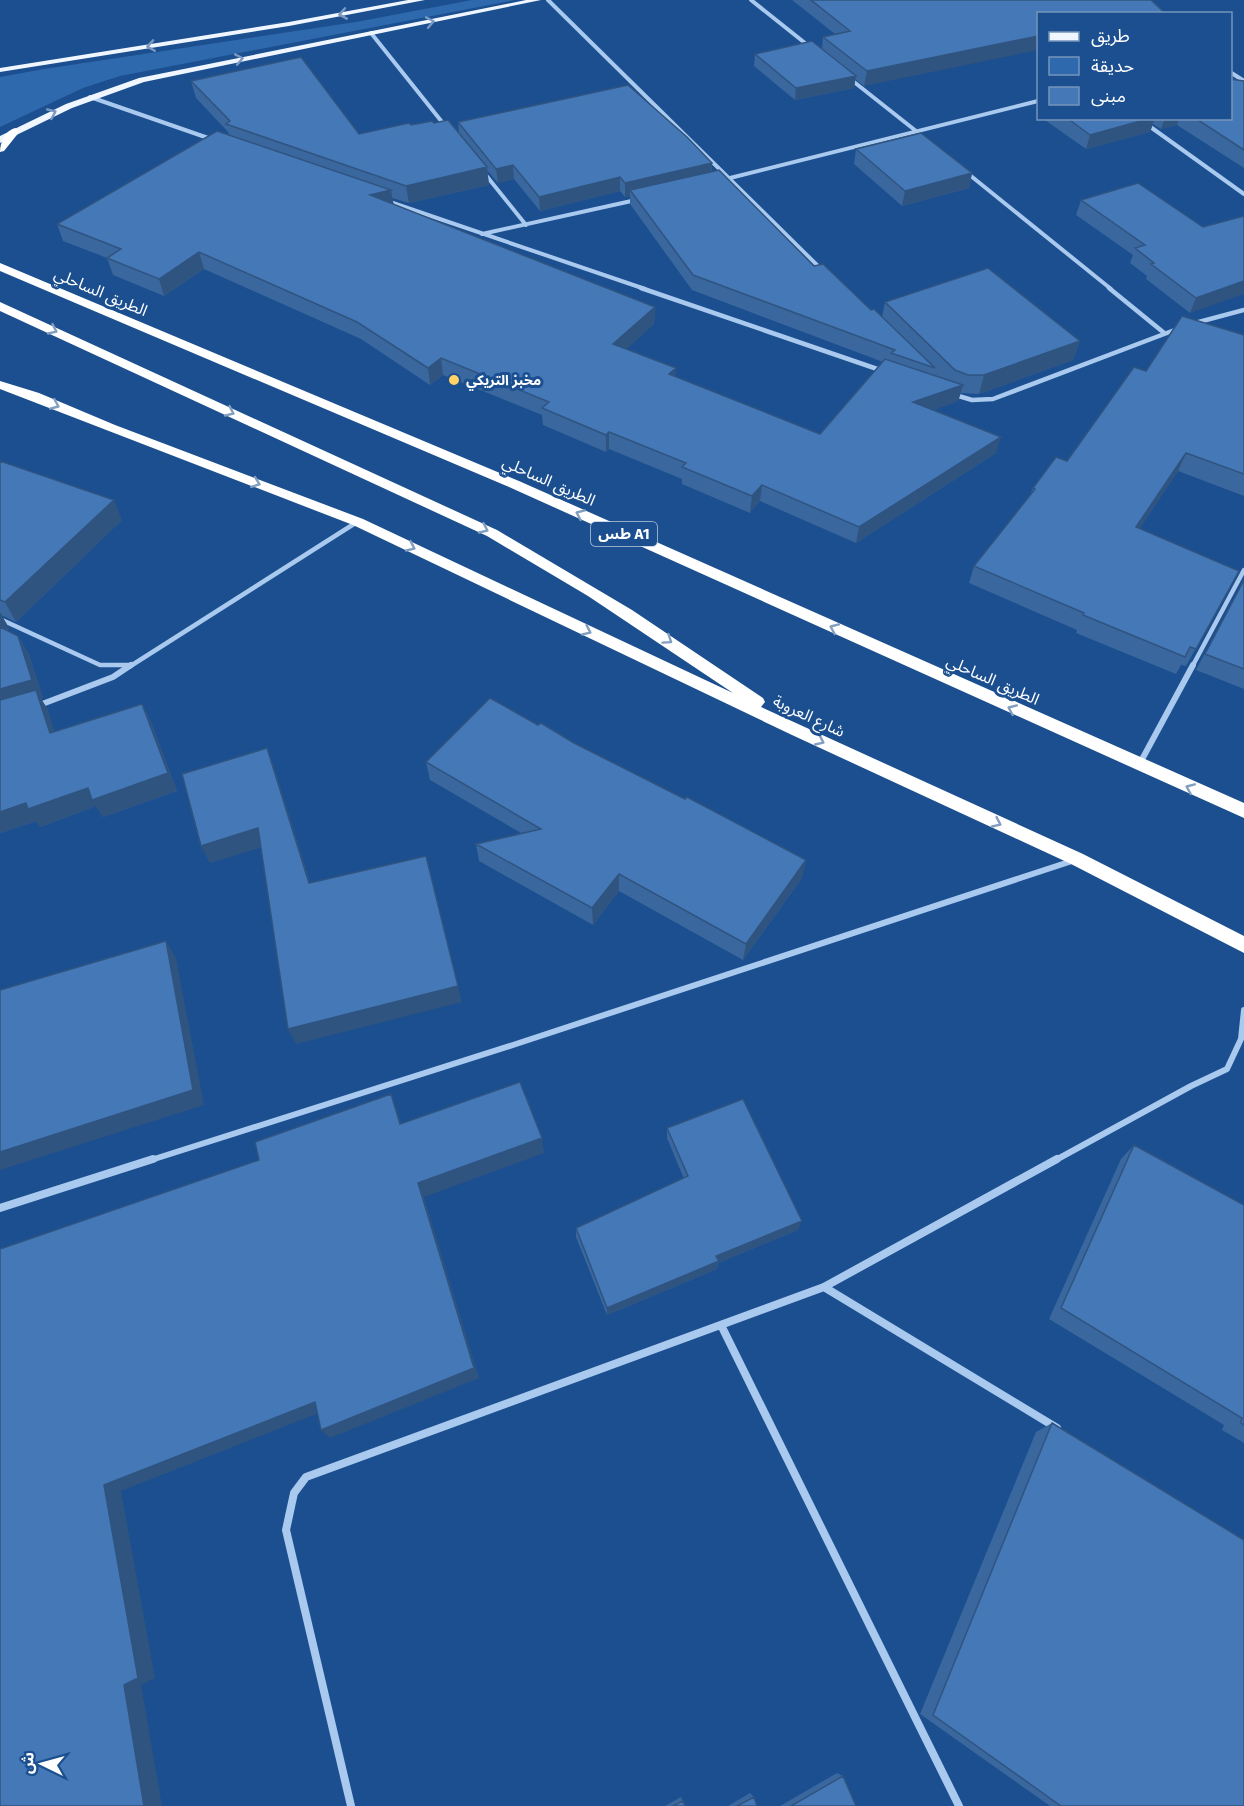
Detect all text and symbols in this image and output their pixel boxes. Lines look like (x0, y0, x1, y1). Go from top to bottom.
one-way arrow (339, 7, 349, 20)
legend (1037, 12, 1232, 120)
one-way arrow (425, 16, 435, 29)
text: طريق (1091, 25, 1130, 47)
one-way arrow (146, 39, 156, 52)
one-way arrow (233, 53, 243, 66)
text: حديقة (1091, 55, 1134, 77)
text: مبنى (1091, 85, 1126, 107)
one-way arrow (45, 108, 56, 120)
street label: الطريق الساحلي (50, 264, 150, 323)
one-way arrow (47, 323, 58, 335)
place label: مخبز التريكي (466, 372, 541, 391)
marker: مخبز التريكي (447, 373, 461, 387)
one-way arrow (49, 398, 60, 410)
one-way arrow (224, 405, 235, 417)
street label: الطريق الساحلي (499, 452, 598, 512)
one-way arrow (250, 476, 261, 488)
one-way arrow (575, 509, 586, 521)
one-way arrow (477, 521, 488, 533)
road number: طس A1 (591, 522, 657, 546)
one-way arrow (404, 539, 415, 551)
one-way arrow (580, 623, 591, 635)
one-way arrow (830, 624, 841, 636)
one-way arrow (662, 633, 673, 644)
street label: الطريق الساحلي (943, 651, 1042, 711)
street label: شارع العروبة (769, 691, 848, 744)
one-way arrow (1007, 704, 1018, 716)
one-way arrow (813, 734, 824, 746)
one-way arrow (1186, 783, 1197, 795)
one-way arrow (990, 815, 1001, 827)
north arrow (12, 1734, 72, 1794)
text: ش (17, 1751, 38, 1774)

